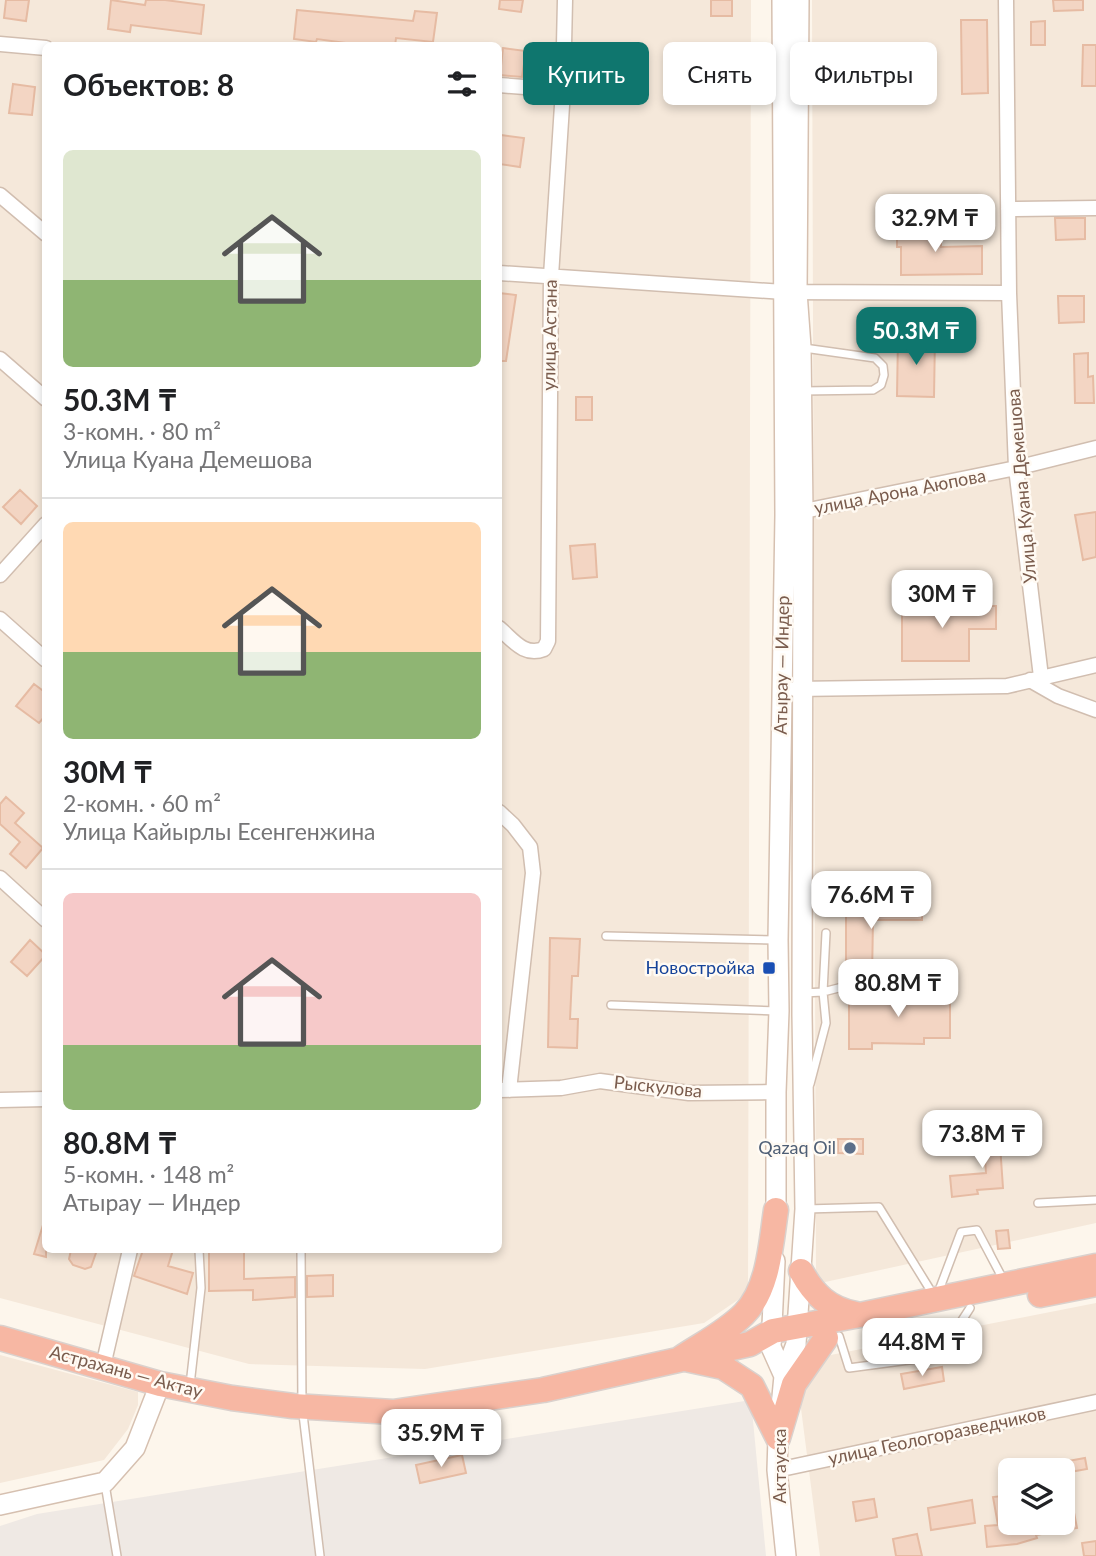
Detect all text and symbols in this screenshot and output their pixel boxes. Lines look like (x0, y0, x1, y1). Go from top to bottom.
chip: Купить (523, 42, 649, 105)
chip: Снять (663, 42, 776, 105)
chip: Фильтры (790, 42, 937, 105)
icon: filters (443, 65, 481, 103)
text: Объектов: 8 (63, 66, 234, 102)
pin: 32.9M ₸ (870, 194, 1000, 254)
icon: home (209, 196, 335, 322)
text: 32.9M ₸ (891, 203, 979, 231)
street label: улица Астана (537, 279, 561, 391)
pin: 50.3M ₸ (851, 308, 981, 367)
text: 50.3M ₸ (872, 316, 960, 344)
text: 50.3M ₸ (63, 381, 177, 417)
street label: Улица Куана Демешова (1002, 388, 1040, 584)
text: 3-комн. · 80 m² (63, 417, 221, 445)
text: Улица Куана Демешова (63, 445, 312, 473)
street label: улица Арона Аюпова (812, 464, 987, 518)
icon: home (209, 568, 335, 694)
pin: 30M ₸ (893, 570, 991, 630)
text: 30M ₸ (908, 579, 976, 607)
street label: Атырау — Индер (769, 595, 793, 735)
text: 30M ₸ (63, 753, 153, 789)
text: 2-комн. · 60 m² (63, 789, 221, 817)
text: Улица Кайырлы Есенгенжина (63, 817, 376, 845)
pin: 76.6M ₸ (806, 872, 936, 931)
text: 76.6M ₸ (827, 880, 915, 908)
icon: home (209, 939, 335, 1065)
place label: Новостройка (646, 956, 755, 978)
marker: Новостройка (761, 960, 777, 976)
pin: 80.8M ₸ (833, 960, 963, 1019)
text: 80.8M ₸ (854, 968, 942, 996)
street label: Рыскулова (613, 1070, 703, 1102)
pin: 73.8M ₸ (917, 1110, 1047, 1170)
text: 73.8M ₸ (938, 1119, 1026, 1147)
text: 80.8M ₸ (63, 1124, 177, 1160)
place label: Qazaq Oil (758, 1136, 836, 1158)
marker: Qazaq Oil (842, 1140, 858, 1156)
text: 5-комн. · 148 m² (63, 1160, 234, 1188)
text: Атырау — Индер (63, 1188, 241, 1216)
pin: 44.8M ₸ (857, 1318, 987, 1378)
text: 44.8M ₸ (878, 1327, 966, 1355)
street label: Астрахань — Актау (47, 1340, 206, 1402)
street label: улица Геологоразведчиков (826, 1401, 1048, 1469)
pin: 35.9M ₸ (376, 1410, 506, 1469)
text: 35.9M ₸ (397, 1418, 485, 1446)
street label: Актауска (768, 1428, 790, 1504)
map controls (998, 1458, 1075, 1535)
button: layers (998, 1458, 1075, 1535)

